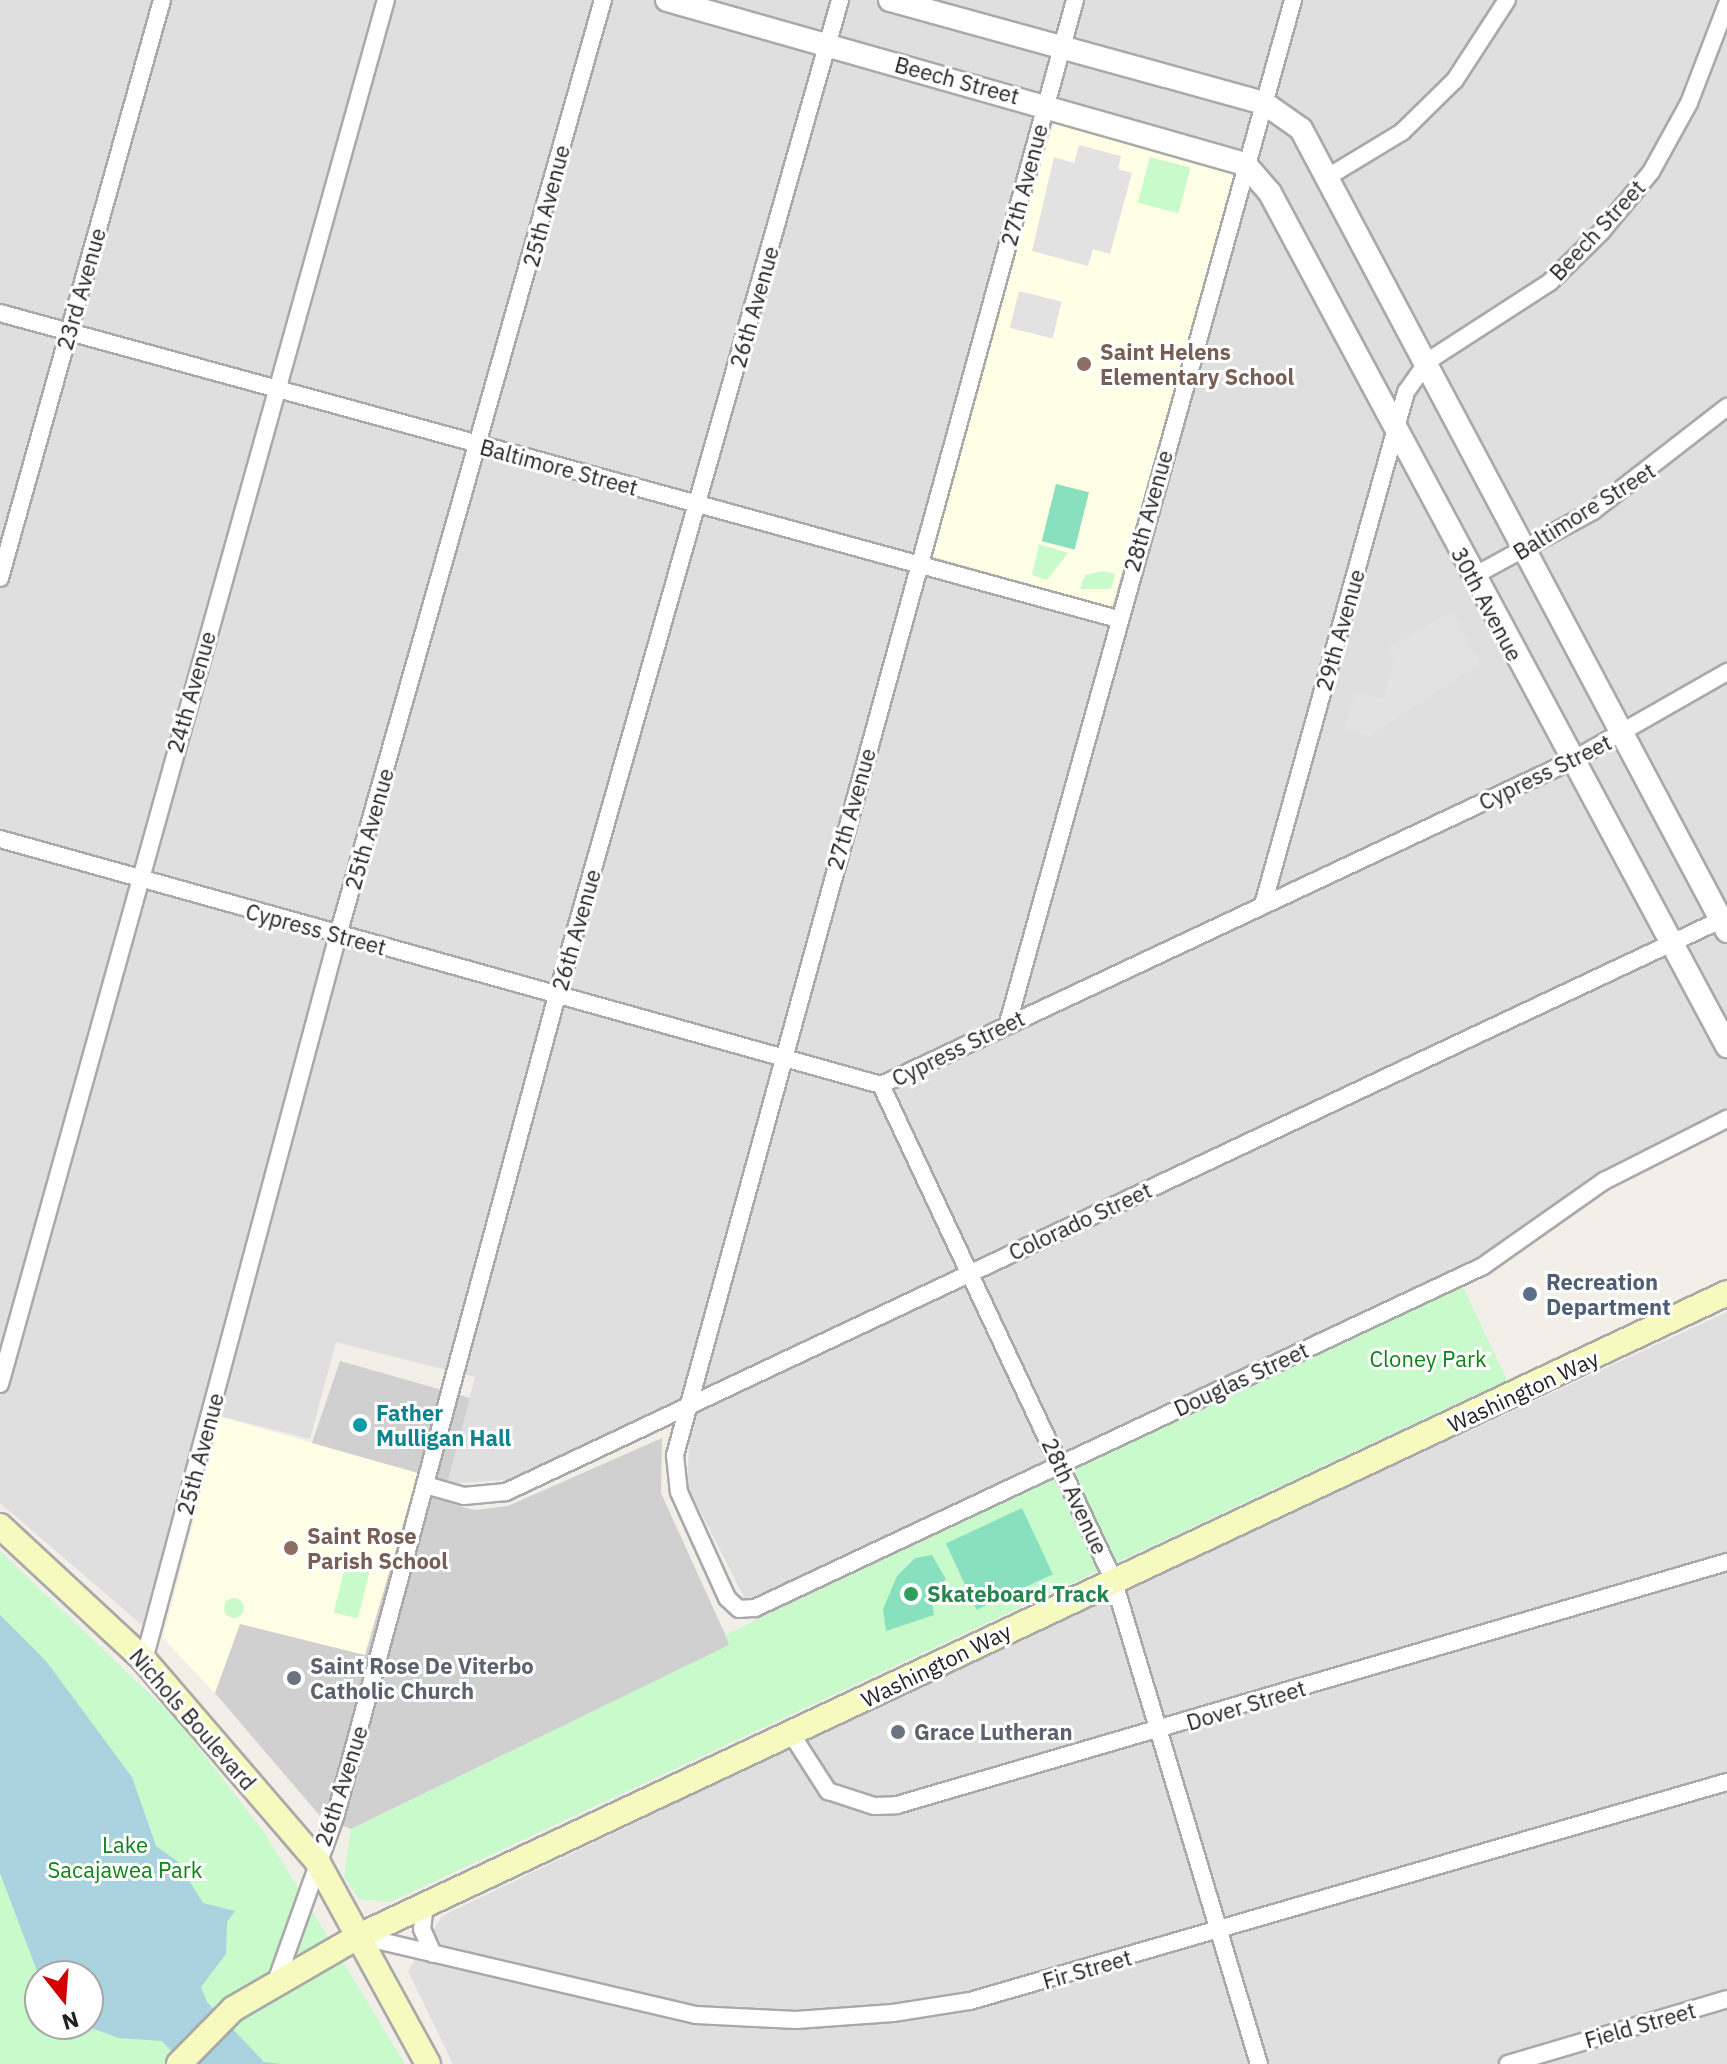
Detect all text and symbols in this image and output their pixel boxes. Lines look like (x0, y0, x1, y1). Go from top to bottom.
street label: Beech Street (892, 51, 1022, 109)
street label: 27th Avenue (995, 121, 1053, 249)
street label: 25th Avenue (517, 142, 575, 270)
street label: Beech Street (1544, 174, 1650, 286)
street label: 23rd Avenue (51, 225, 111, 353)
street label: 26th Avenue (724, 243, 784, 371)
place label: Saint Helens Elementary School (1100, 338, 1294, 390)
marker: Saint Helens Elementary School (1075, 355, 1093, 373)
street label: Baltimore Street (477, 433, 641, 501)
street label: 28th Avenue (1118, 447, 1178, 575)
street label: Baltimore Street (1508, 457, 1660, 565)
street label: 30th Avenue (1446, 543, 1528, 665)
street label: 29th Avenue (1310, 566, 1370, 694)
street label: 24th Avenue (161, 628, 221, 756)
street label: Cypress Street (1474, 729, 1616, 815)
street label: 27th Avenue (821, 745, 881, 873)
street label: 25th Avenue (339, 765, 399, 893)
street label: 26th Avenue (546, 866, 606, 994)
street label: Cypress Street (243, 898, 389, 960)
street label: Cypress Street (887, 1005, 1029, 1091)
street label: Colorado Street (1004, 1176, 1156, 1266)
place label: Recreation Department (1546, 1268, 1671, 1320)
marker: Recreation Department (1521, 1285, 1539, 1303)
street label: Douglas Street (1170, 1336, 1312, 1422)
street label: Washington Way (1443, 1344, 1603, 1438)
park label: Cloney Park (1369, 1346, 1487, 1372)
street label: 25th Avenue (171, 1390, 229, 1518)
place label: Father Mulligan Hall (376, 1399, 511, 1450)
marker: Father Mulligan Hall (351, 1416, 369, 1434)
street label: 28th Avenue (1037, 1434, 1113, 1558)
place label: Saint Rose Parish School (307, 1522, 448, 1574)
marker: Saint Rose Parish School (282, 1539, 300, 1557)
place label: Skateboard Track (927, 1581, 1109, 1607)
marker: Skateboard Track (902, 1585, 920, 1603)
street label: Washington Way (857, 1617, 1015, 1713)
street label: Nichols Boulevard (124, 1643, 262, 1795)
place label: Saint Rose De Viterbo Catholic Church (310, 1652, 534, 1704)
marker: Saint Rose De Viterbo Catholic Church (285, 1669, 303, 1687)
street label: Dover Street (1183, 1674, 1309, 1736)
place label: Grace Lutheran (914, 1719, 1073, 1745)
street label: 26th Avenue (309, 1722, 373, 1850)
marker: Grace Lutheran (889, 1723, 907, 1741)
park label: Lake Sacajawea Park (48, 1831, 202, 1882)
street label: Fir Street (1039, 1944, 1135, 1994)
north arrow (24, 1960, 104, 2040)
street label: Field Street (1581, 1997, 1699, 2053)
text: N (59, 2005, 82, 2038)

